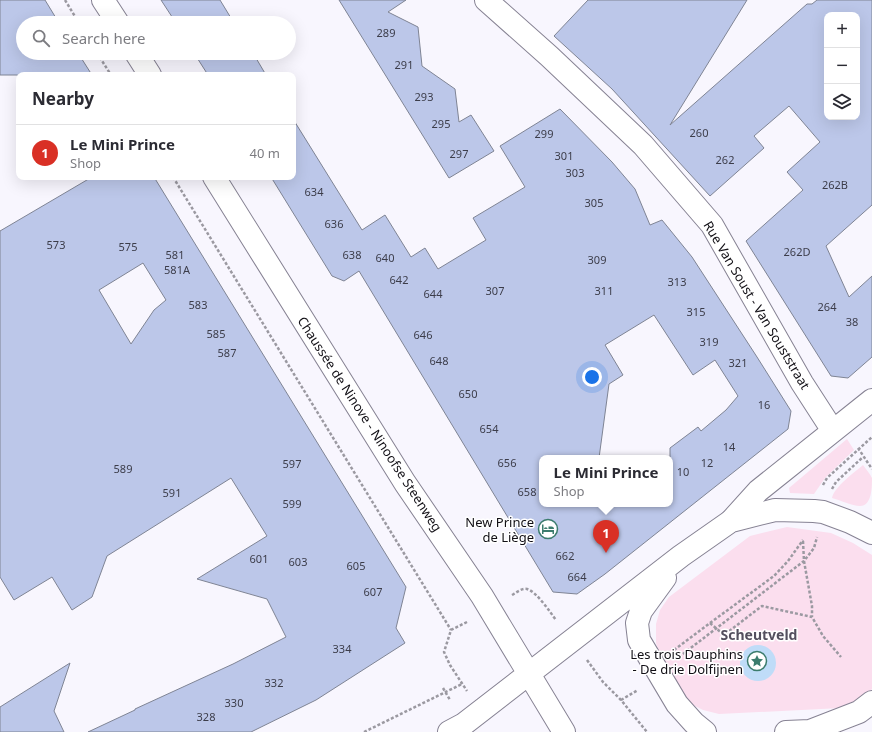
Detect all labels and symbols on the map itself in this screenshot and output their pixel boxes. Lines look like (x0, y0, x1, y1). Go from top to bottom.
house number: 289 (377, 25, 395, 40)
house number: 291 (395, 57, 413, 72)
house number: 293 (415, 89, 433, 104)
house number: 295 (432, 116, 450, 131)
house number: 260 (690, 125, 708, 140)
house number: 299 (535, 126, 553, 141)
house number: 297 (450, 146, 468, 161)
house number: 301 (555, 148, 573, 163)
house number: 262 (716, 152, 734, 167)
house number: 303 (566, 165, 584, 180)
house number: 262B (822, 177, 848, 192)
house number: 634 (305, 184, 324, 199)
house number: 305 (585, 195, 603, 210)
house number: 636 (325, 216, 343, 231)
street label: Rue Van Soust - Van Souststraat (699, 217, 815, 393)
house number: 573 (47, 237, 65, 252)
house number: 575 (119, 239, 137, 254)
house number: 262D (784, 244, 810, 259)
house number: 581 (166, 247, 184, 262)
house number: 638 (343, 247, 361, 262)
house number: 640 (376, 250, 394, 265)
house number: 309 (588, 252, 606, 267)
house number: 581A (164, 262, 191, 277)
house number: 642 (390, 272, 408, 287)
house number: 313 (668, 274, 686, 289)
house number: 307 (486, 283, 504, 298)
house number: 311 (595, 283, 613, 298)
house number: 644 (424, 286, 443, 301)
house number: 583 (189, 297, 207, 312)
house number: 264 (818, 299, 837, 314)
house number: 315 (687, 304, 705, 319)
street label: Chaussée de Ninove - Ninoofse Steenweg (294, 313, 446, 535)
house number: 38 (846, 314, 858, 329)
house number: 585 (207, 326, 225, 341)
house number: 646 (414, 327, 432, 342)
house number: 319 (700, 334, 718, 349)
house number: 587 (218, 345, 236, 360)
house number: 648 (430, 353, 448, 368)
house number: 321 (729, 355, 747, 370)
your location (582, 367, 602, 387)
house number: 650 (459, 386, 477, 401)
house number: 16 (758, 397, 770, 412)
house number: 654 (480, 421, 499, 436)
house number: 14 (723, 439, 736, 454)
house number: 656 (498, 455, 516, 470)
house number: 12 (701, 455, 713, 470)
house number: 597 (283, 456, 301, 471)
house number: 589 (114, 461, 132, 476)
house number: 10 (677, 464, 689, 479)
house number: 658 (518, 484, 536, 499)
house number: 591 (163, 485, 181, 500)
house number: 599 (283, 496, 301, 511)
place label: New Prince de Liège (465, 513, 534, 546)
hotel icon: New Prince de Liège (537, 518, 559, 540)
pin: 1 (593, 520, 619, 553)
house number: 662 (556, 548, 574, 563)
house number: 601 (250, 551, 268, 566)
house number: 603 (289, 554, 307, 569)
house number: 605 (347, 558, 365, 573)
house number: 664 (568, 569, 587, 584)
house number: 607 (364, 584, 382, 599)
district label: Scheutveld (721, 625, 797, 644)
house number: 334 (333, 641, 352, 656)
place label: Les trois Dauphins - De drie Dolfijnen (630, 645, 743, 678)
place icon: Les trois Dauphins - De drie Dolfijnen (746, 650, 768, 672)
house number: 332 (265, 675, 283, 690)
house number: 330 (225, 695, 243, 710)
house number: 328 (197, 709, 215, 724)

